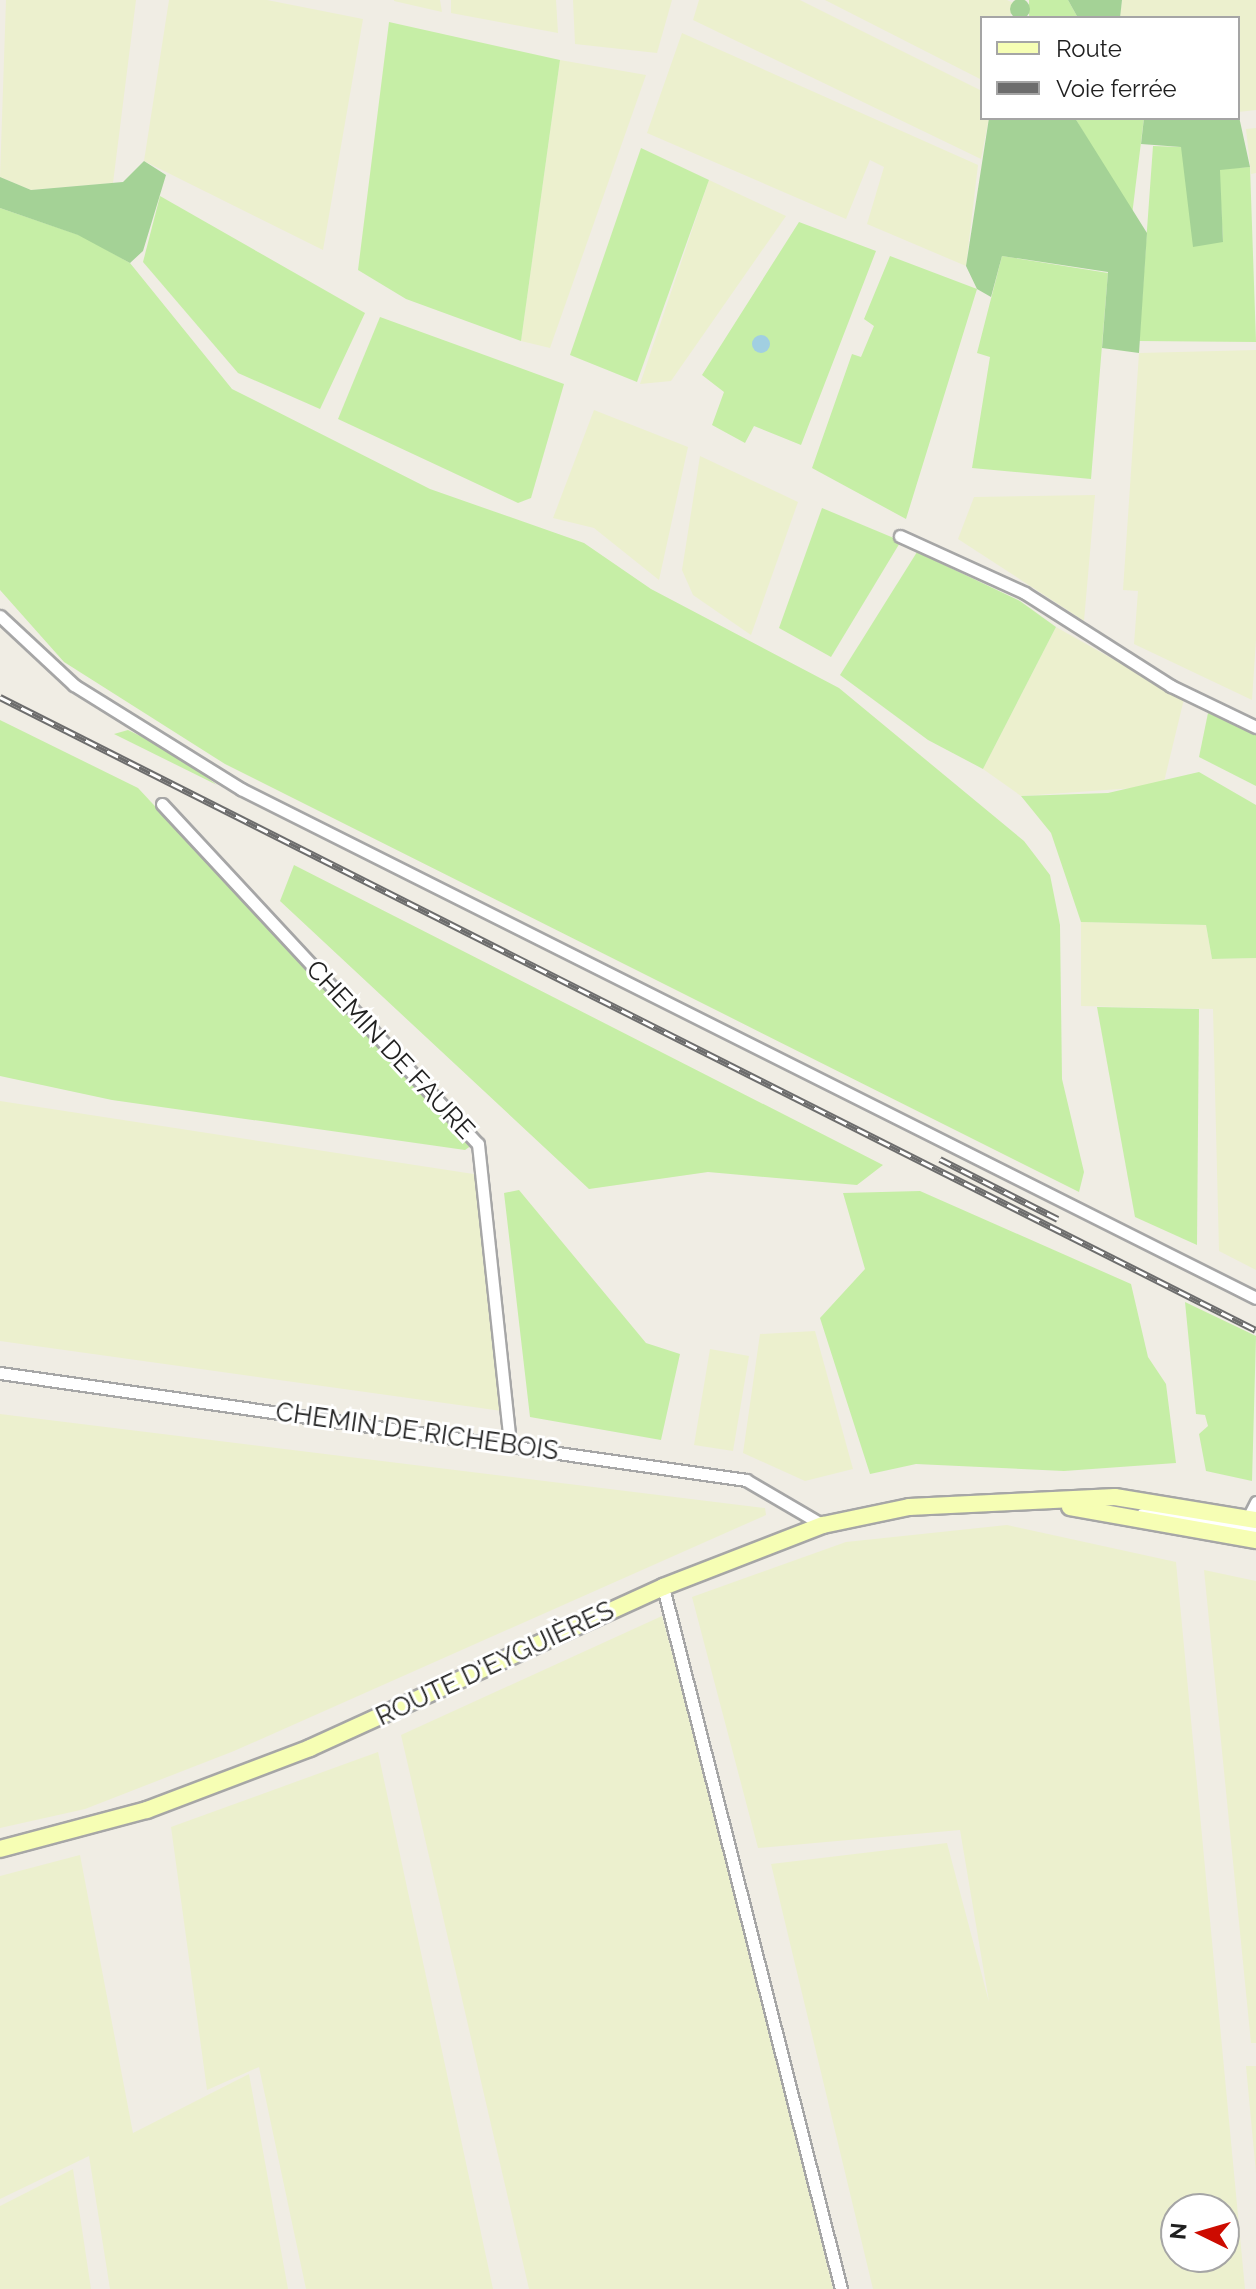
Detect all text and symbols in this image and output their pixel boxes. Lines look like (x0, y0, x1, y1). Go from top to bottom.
legend (980, 16, 1240, 120)
text: Route (1056, 34, 1122, 63)
text: Voie ferrée (1056, 74, 1177, 103)
street label: CHEMIN DE FAURE (299, 954, 481, 1146)
street label: CHEMIN DE RICHEBOIS (274, 1397, 560, 1467)
street label: ROUTE D'EYGUIÈRES (371, 1595, 619, 1733)
north arrow (1160, 2193, 1240, 2273)
text: N (1164, 2222, 1192, 2241)

